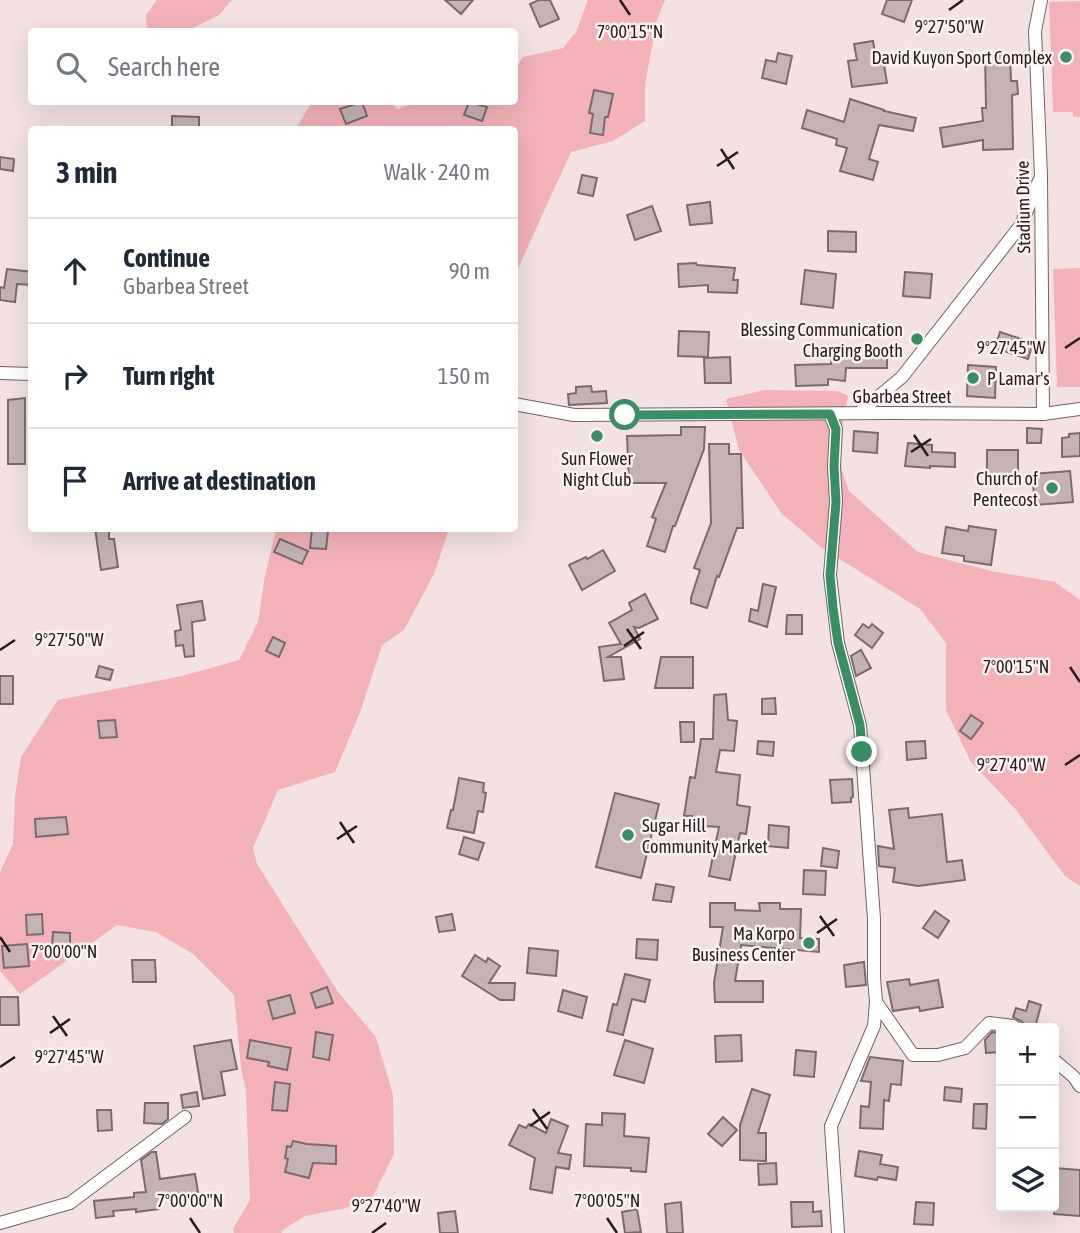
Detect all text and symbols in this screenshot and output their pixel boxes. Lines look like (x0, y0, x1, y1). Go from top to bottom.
text: 9°27'50"W (914, 16, 984, 37)
text: 7°00'15"N (597, 21, 663, 42)
search box (28, 28, 518, 105)
place label: David Kuyon Sport Complex (872, 47, 1052, 68)
icon: search (52, 48, 90, 86)
marker: David Kuyon Sport Complex (1058, 49, 1074, 65)
text: Search here (108, 52, 220, 82)
text: 3 min (56, 155, 117, 189)
text: Walk · 240 m (384, 159, 490, 185)
street label: Stadium Drive (1012, 160, 1034, 254)
text: Continue (123, 243, 210, 273)
icon: ahead (56, 252, 94, 290)
text: 90 m (449, 258, 490, 284)
text: Gbarbea Street (123, 273, 249, 299)
place label: Blessing Communication Charging Booth (740, 319, 903, 361)
marker: Blessing Communication Charging Booth (909, 331, 925, 347)
text: 9°27'45"W (976, 337, 1046, 358)
icon: right (56, 357, 94, 395)
text: Turn right (123, 361, 214, 391)
text: 150 m (438, 363, 490, 389)
place label: P Lamar's (987, 368, 1050, 389)
marker: P Lamar's (965, 370, 981, 386)
street label: Gbarbea Street (853, 386, 951, 407)
route start (609, 399, 640, 430)
marker: Sun Flower Night Club (589, 428, 605, 444)
place label: Sun Flower Night Club (561, 448, 633, 490)
icon: arrive (56, 462, 94, 500)
text: Arrive at destination (123, 466, 316, 496)
place label: Church of Pentecost (973, 468, 1038, 510)
marker: Church of Pentecost (1044, 480, 1060, 496)
text: 9°27'50"W (34, 629, 104, 650)
text: 7°00'15"N (983, 656, 1049, 677)
route end (846, 736, 877, 767)
text: 9°27'40"W (976, 754, 1046, 775)
place label: Sugar Hill Community Market (642, 815, 768, 857)
marker: Sugar Hill Community Market (620, 827, 636, 843)
place label: Ma Korpo Business Center (692, 923, 796, 965)
marker: Ma Korpo Business Center (801, 935, 817, 951)
text: 7°00'00"N (31, 941, 97, 962)
map controls (996, 1023, 1059, 1212)
button: + (996, 1023, 1059, 1086)
text: 9°27'45"W (34, 1046, 104, 1067)
button: − (996, 1086, 1059, 1149)
button: layers (996, 1149, 1059, 1212)
text: 7°00'00"N (157, 1190, 223, 1211)
text: 7°00'05"N (574, 1190, 640, 1211)
text: 9°27'40"W (351, 1195, 421, 1216)

